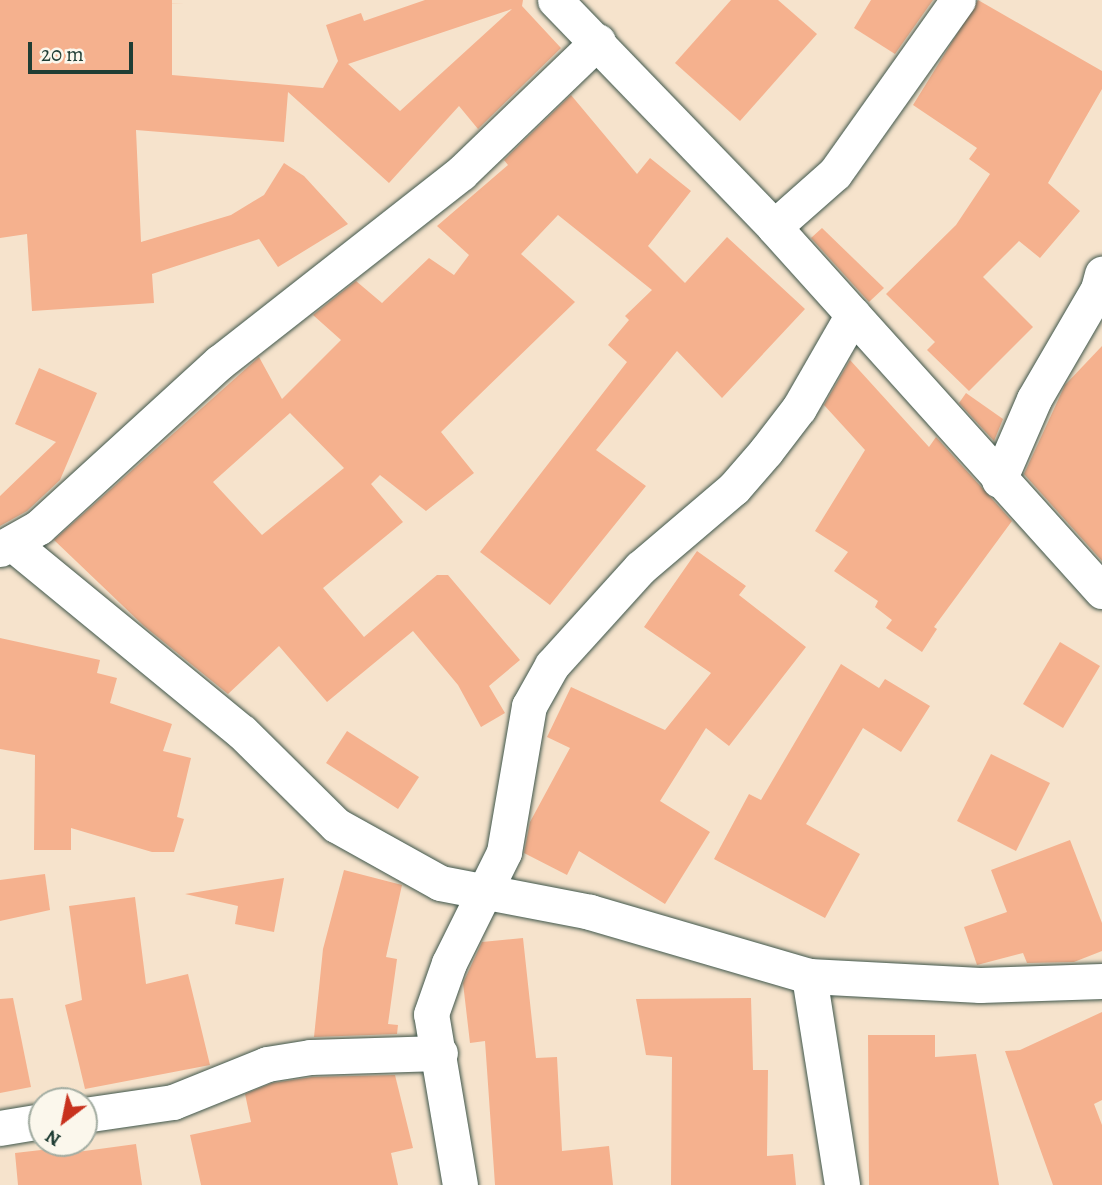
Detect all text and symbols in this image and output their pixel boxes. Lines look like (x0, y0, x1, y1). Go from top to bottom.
scale bar (32, 28, 136, 72)
text: 20 m (41, 40, 84, 68)
north arrow (28, 1087, 98, 1157)
text: N (40, 1123, 66, 1153)

